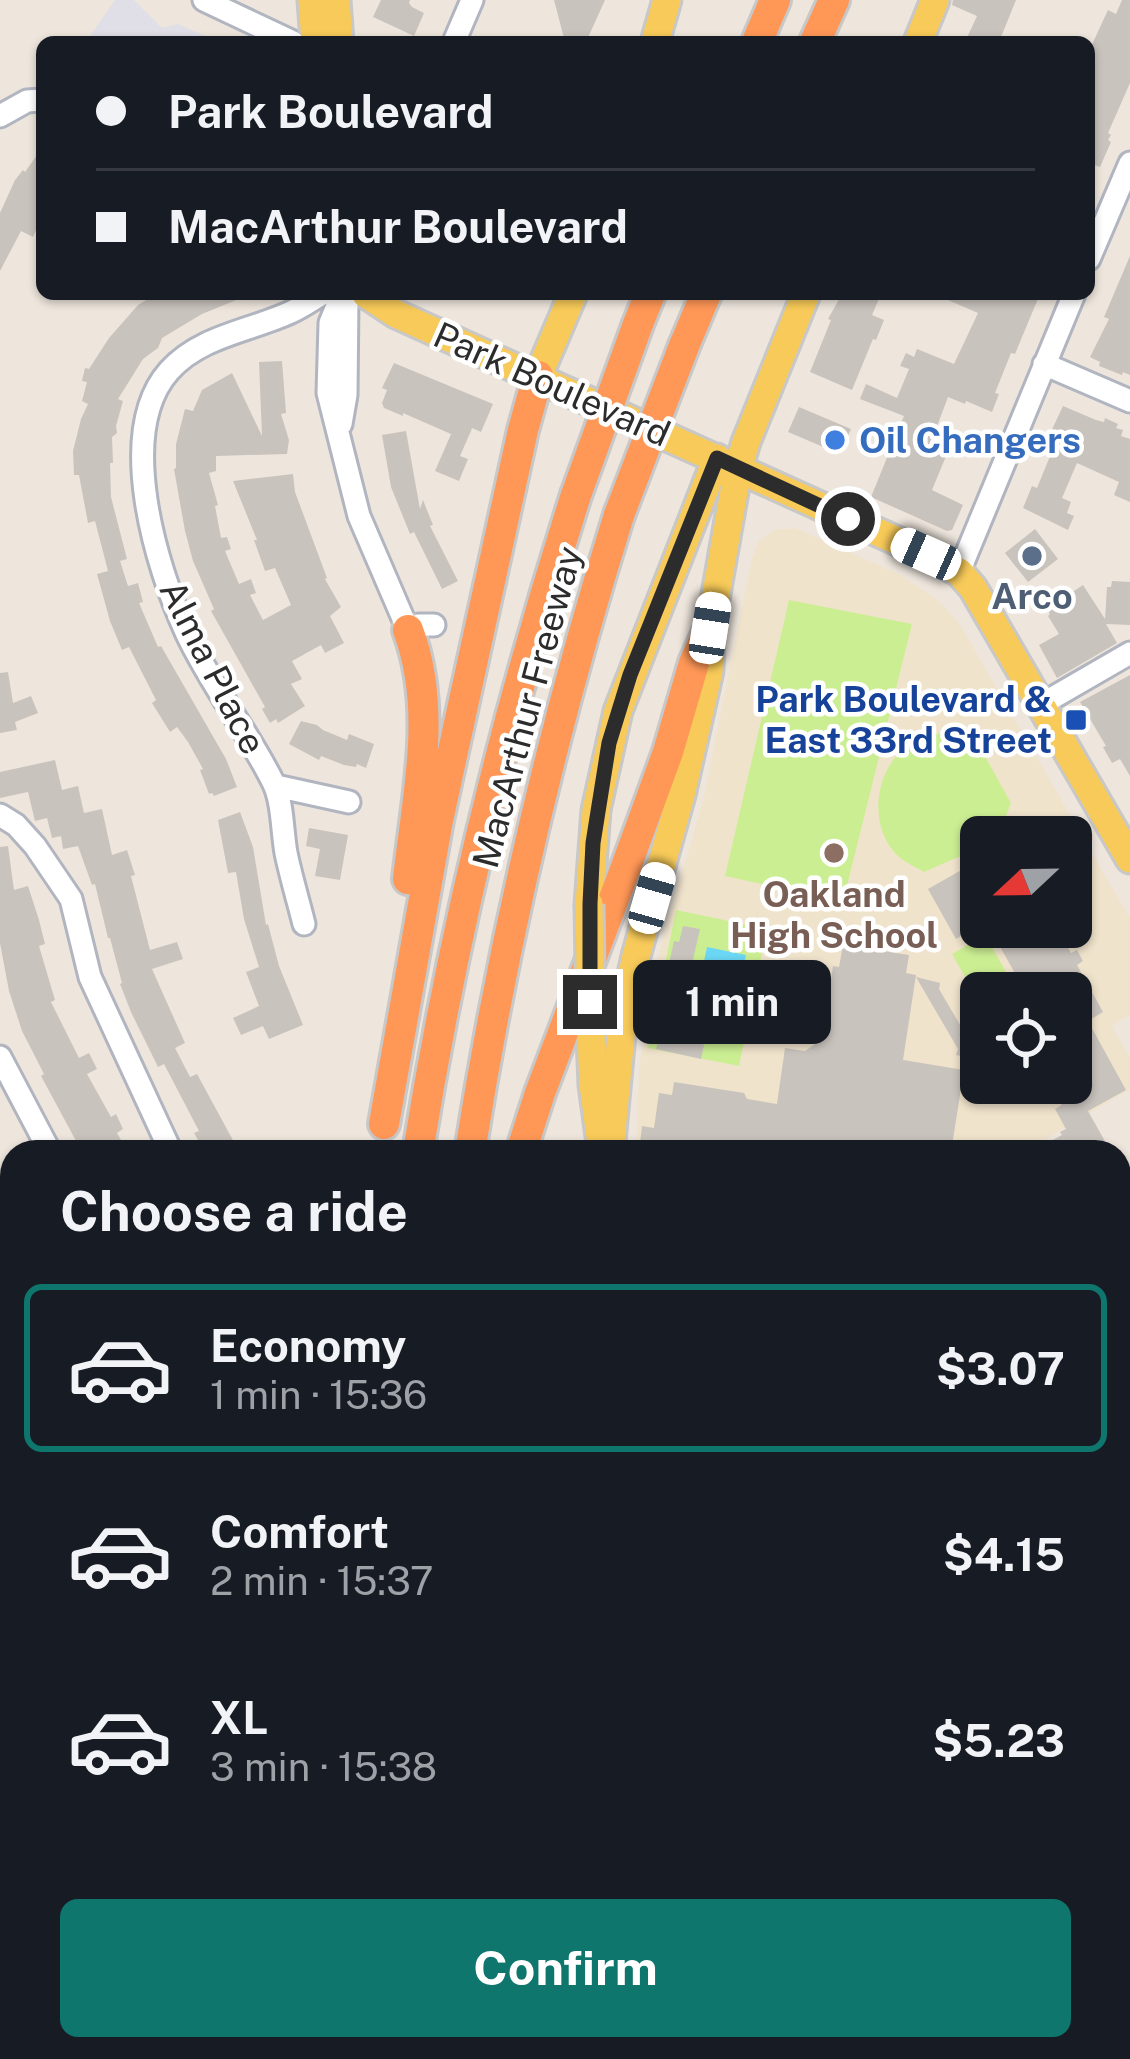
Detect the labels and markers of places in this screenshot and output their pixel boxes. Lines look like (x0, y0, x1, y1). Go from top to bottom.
place label: Oil Changers (859, 419, 1081, 461)
marker: Oil Changers (822, 427, 848, 453)
marker: Arco (1019, 543, 1045, 569)
place label: Arco (991, 575, 1073, 617)
place label: Park Boulevard & East 33rd Street (755, 678, 1052, 761)
marker: Park Boulevard & East 33rd Street (1063, 707, 1089, 733)
marker: Oakland High School (821, 840, 847, 866)
place label: Oakland High School (730, 873, 938, 956)

